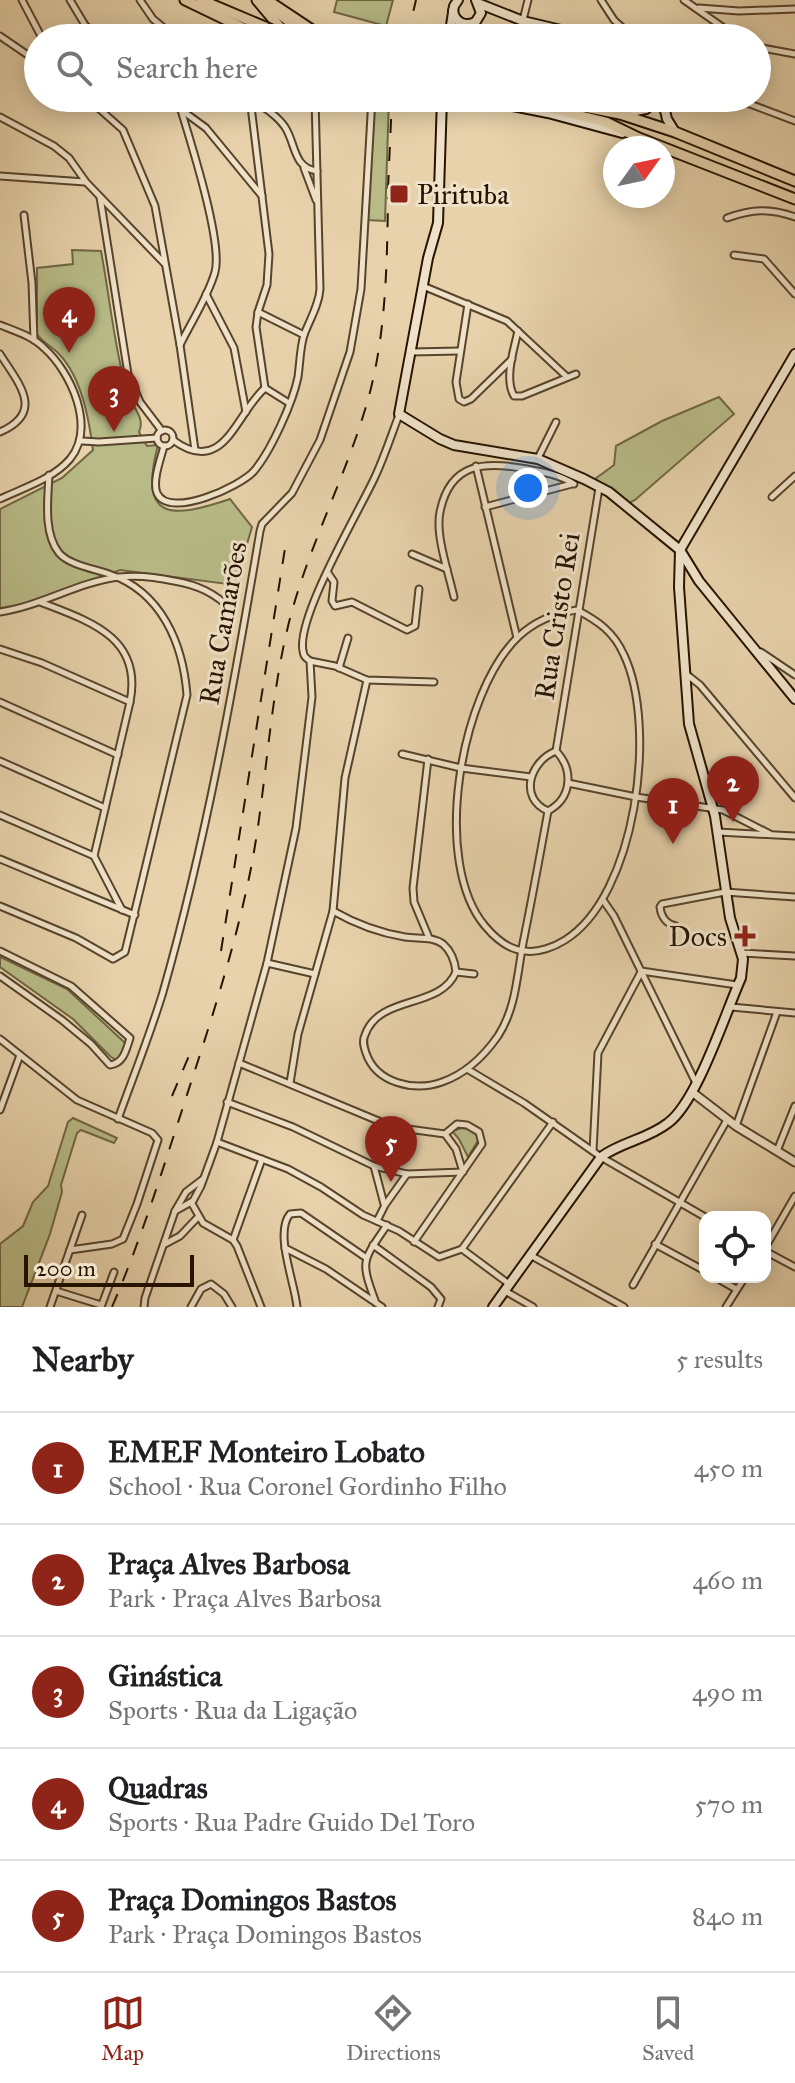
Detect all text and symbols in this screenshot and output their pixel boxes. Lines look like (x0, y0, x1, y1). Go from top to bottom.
search box (24, 24, 771, 112)
icon: search (52, 46, 96, 90)
text: Search here (116, 50, 258, 86)
north arrow (603, 136, 675, 208)
place label: Pirituba (417, 177, 509, 212)
marker: Pirituba (388, 183, 410, 205)
pin: 4 (43, 287, 95, 353)
pin: 3 (88, 366, 140, 432)
your location (508, 468, 548, 508)
street label: Rua Cristo Rei (527, 530, 588, 702)
street label: Rua Camarões (191, 539, 255, 707)
pin: 2 (707, 756, 759, 822)
pin: 1 (647, 778, 699, 844)
place label: Docs (669, 919, 727, 954)
marker: Docs (734, 925, 756, 947)
pin: 5 (365, 1116, 417, 1182)
map controls (699, 1211, 771, 1283)
button: locate (699, 1211, 771, 1283)
scale bar (24, 1251, 194, 1287)
text: 200 m (36, 1255, 96, 1282)
text: Nearby (32, 1339, 134, 1380)
text: 5 results (676, 1343, 763, 1375)
text: EMEF Monteiro Lobato (108, 1434, 425, 1470)
text: 1 (53, 1452, 63, 1484)
text: 450 m (694, 1452, 763, 1484)
text: School · Rua Coronel Gordinho Filho (108, 1470, 507, 1502)
text: Praça Alves Barbosa (108, 1546, 350, 1582)
text: 2 (52, 1564, 64, 1596)
text: 460 m (693, 1564, 763, 1596)
text: Park · Praça Alves Barbosa (108, 1582, 382, 1614)
text: Ginástica (108, 1658, 222, 1694)
text: 3 (53, 1676, 63, 1708)
text: 490 m (692, 1676, 763, 1708)
text: Sports · Rua da Ligação (108, 1694, 357, 1726)
text: Quadras (108, 1770, 208, 1806)
text: 4 (51, 1788, 65, 1820)
text: 570 m (694, 1788, 763, 1820)
text: Sports · Rua Padre Guido Del Toro (108, 1806, 475, 1838)
text: Praça Domingos Bastos (108, 1882, 396, 1918)
text: 5 (52, 1900, 64, 1932)
text: 840 m (692, 1900, 763, 1932)
text: Park · Praça Domingos Bastos (108, 1918, 422, 1950)
tab: Map (101, 1991, 145, 2066)
tab: Directions (346, 1991, 441, 2066)
tab: Saved (642, 1991, 694, 2066)

